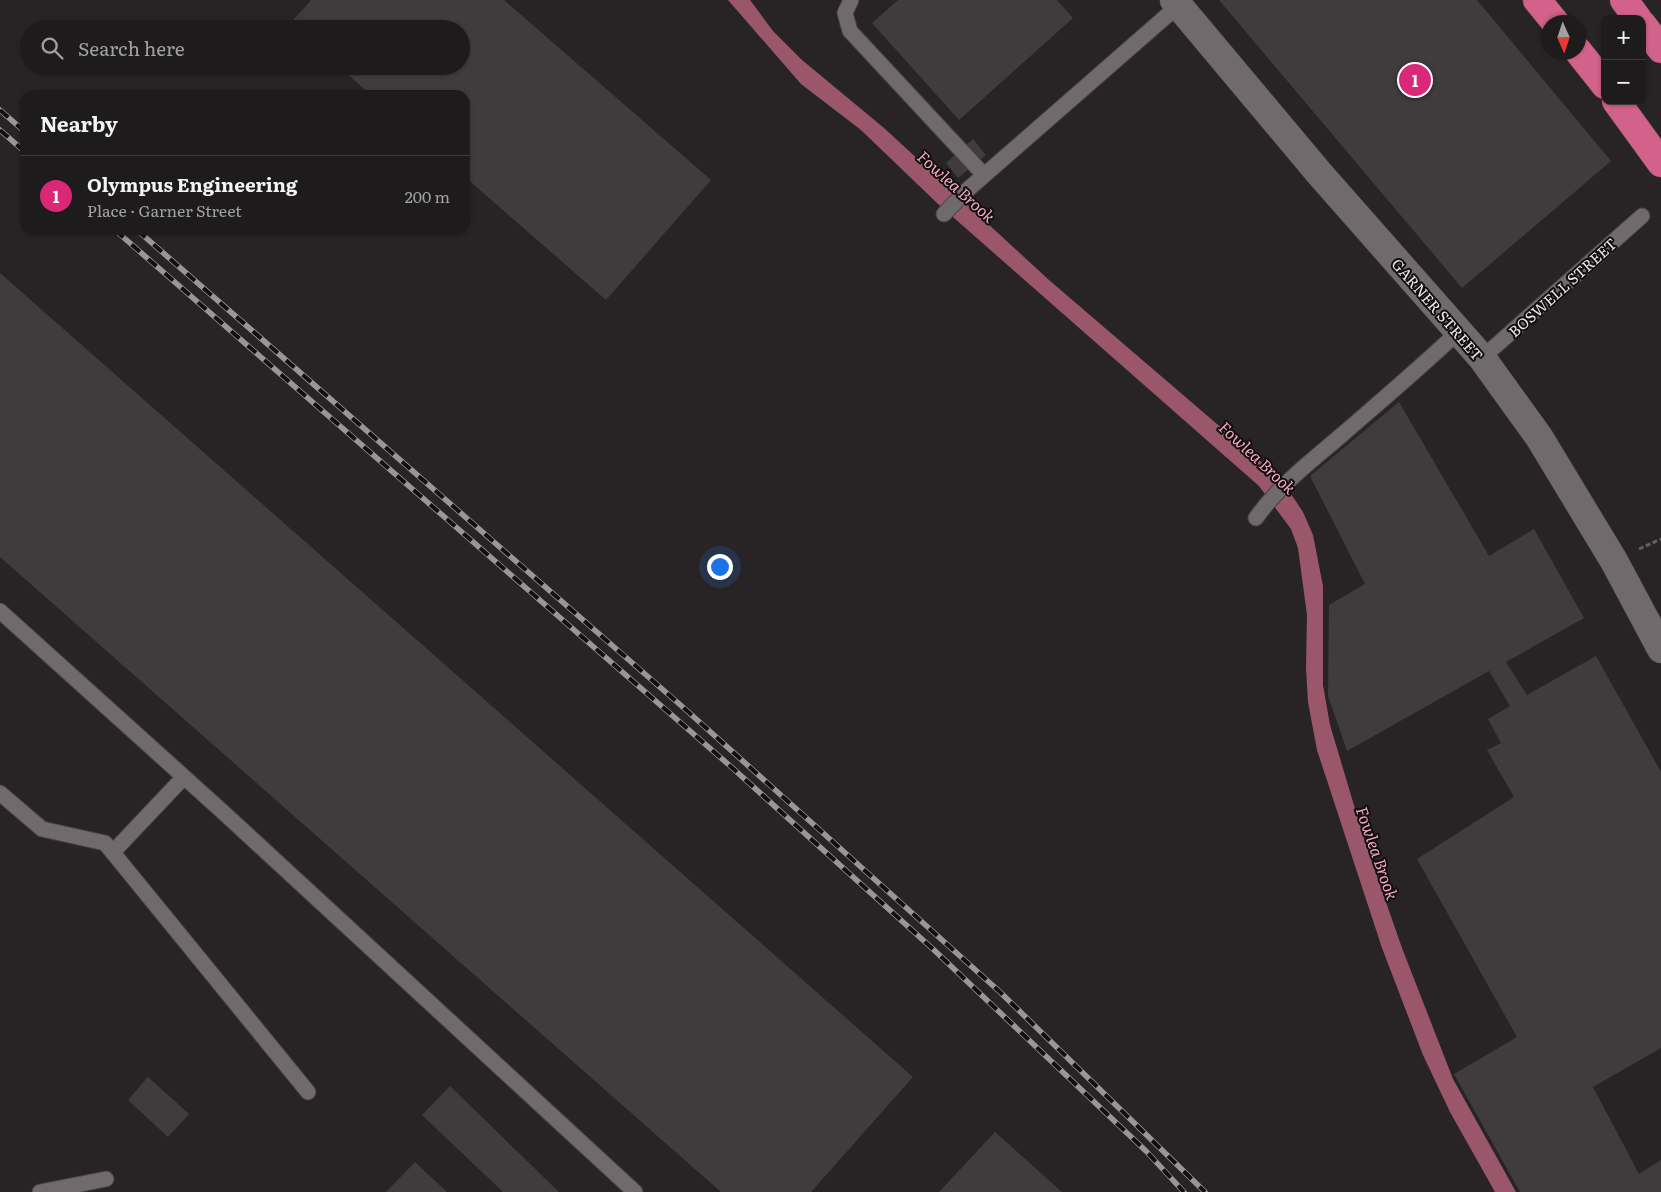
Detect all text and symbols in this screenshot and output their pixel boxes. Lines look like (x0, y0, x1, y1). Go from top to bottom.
north arrow (1541, 15, 1586, 60)
map controls (1601, 15, 1646, 105)
button: + (1601, 15, 1646, 60)
search box (20, 20, 470, 75)
icon: search (38, 34, 66, 62)
text: Search here (78, 34, 185, 62)
button: − (1601, 60, 1646, 105)
pin: 1 (1399, 61, 1431, 99)
text: Nearby (40, 107, 118, 138)
water label: Fowlea Brook (913, 144, 1001, 228)
text: Olympus Engineering (87, 170, 297, 198)
text: 1 (53, 184, 59, 208)
text: 200 m (405, 184, 450, 208)
text: Place · Garner Street (87, 198, 242, 222)
street label: BOSWELL STREET (1503, 232, 1621, 342)
street label: GARNER STREET (1387, 253, 1489, 365)
water label: Fowlea Brook (1214, 415, 1302, 499)
your location (707, 554, 733, 580)
water label: Fowlea Brook (1351, 803, 1405, 903)

